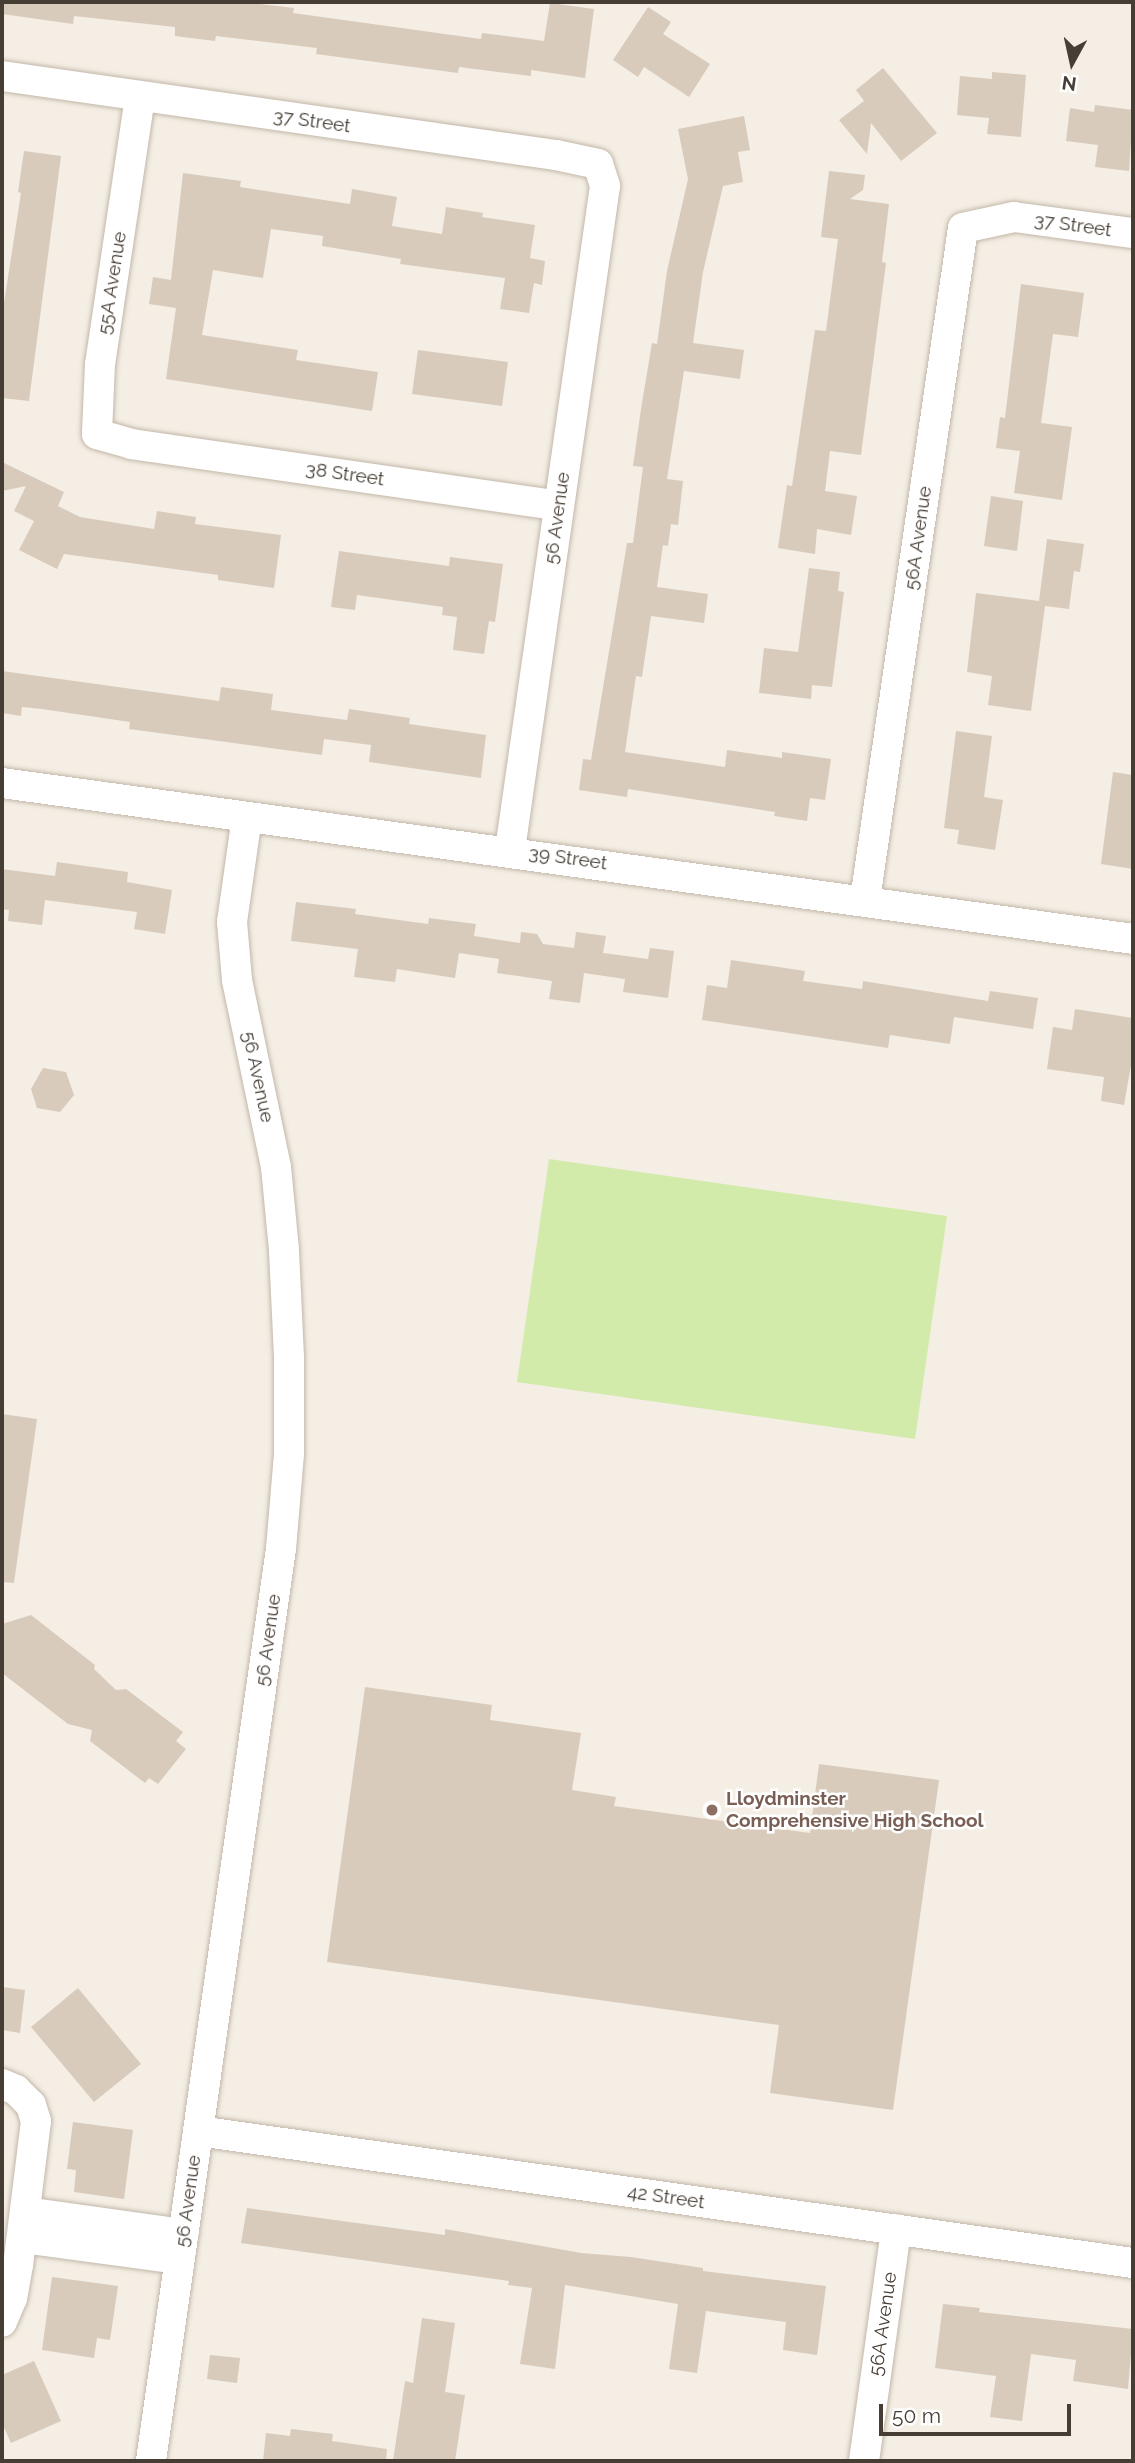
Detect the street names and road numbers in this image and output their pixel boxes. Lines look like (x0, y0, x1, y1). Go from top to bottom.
street label: 37 Street (272, 104, 352, 138)
street label: 37 Street (1033, 208, 1113, 242)
street label: 55A Avenue (93, 229, 131, 337)
street label: 38 Street (304, 457, 386, 491)
street label: 56 Avenue (539, 470, 575, 566)
street label: 56A Avenue (899, 484, 937, 592)
street label: 39 Street (527, 841, 609, 875)
street label: 56 Avenue (237, 1029, 279, 1125)
street label: 56 Avenue (250, 1592, 286, 1688)
street label: 56 Avenue (170, 2153, 206, 2249)
street label: 42 Street (626, 2180, 706, 2214)
street label: 56A Avenue (864, 2270, 902, 2378)

